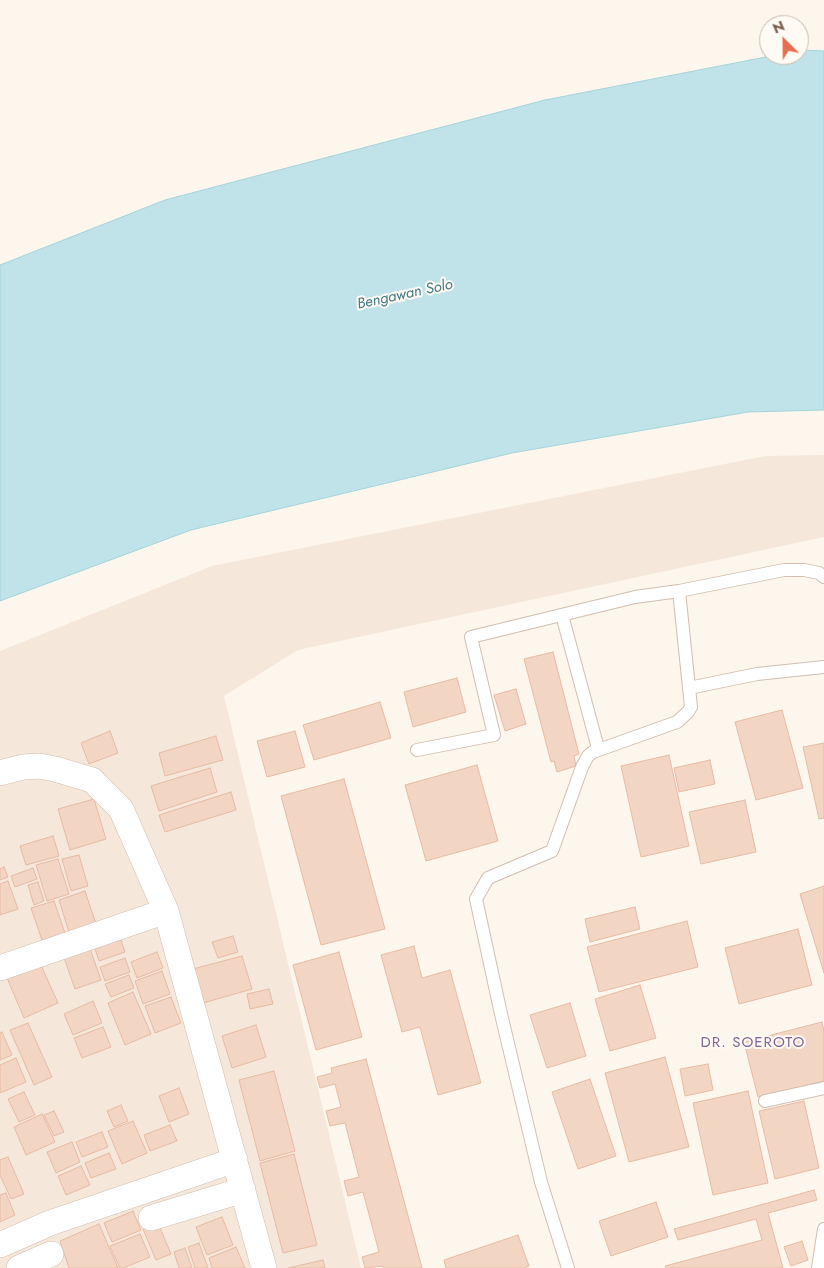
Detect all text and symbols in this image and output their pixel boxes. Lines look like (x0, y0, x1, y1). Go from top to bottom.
north arrow (759, 15, 809, 65)
text: N (770, 16, 788, 38)
water label: Bengawan Solo (356, 276, 454, 314)
district label: DR. SOEROTO (699, 1034, 807, 1052)

